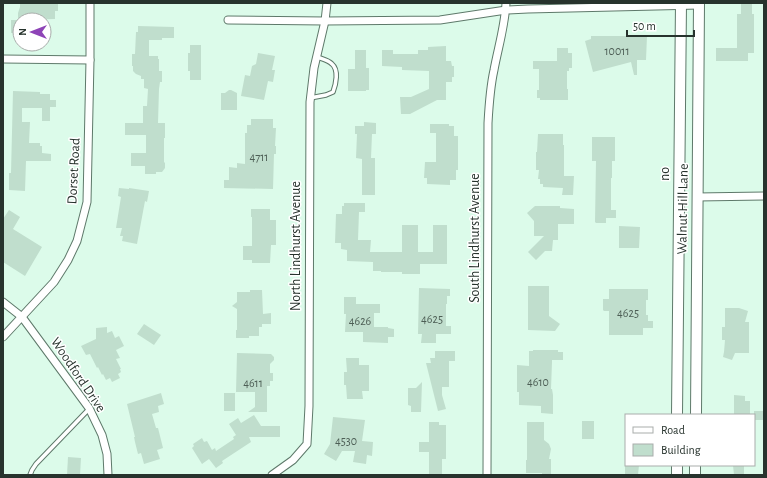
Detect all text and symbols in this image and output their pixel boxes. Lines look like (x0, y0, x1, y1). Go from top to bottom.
north arrow (12, 12, 52, 52)
scale bar (627, 12, 694, 38)
text: 50 m (633, 20, 656, 32)
text: N (17, 28, 28, 36)
house number: 10011 (604, 45, 630, 57)
street label: Dorset Road (65, 137, 83, 205)
house number: 4711 (249, 151, 269, 163)
street label: Walnut Hill Lane (675, 163, 691, 255)
street label: no (658, 167, 672, 181)
street label: South Lindhurst Avenue (468, 173, 482, 303)
street label: North Lindhurst Avenue (289, 181, 303, 311)
house number: 4625 (617, 307, 639, 319)
house number: 4625 (421, 313, 443, 325)
house number: 4626 (349, 315, 372, 327)
street label: Woodford Drive (48, 335, 108, 415)
house number: 4610 (527, 376, 549, 388)
house number: 4611 (243, 377, 263, 389)
legend (625, 414, 755, 466)
text: Road (661, 424, 685, 436)
house number: 4530 (335, 435, 357, 447)
text: Building (661, 444, 701, 456)

